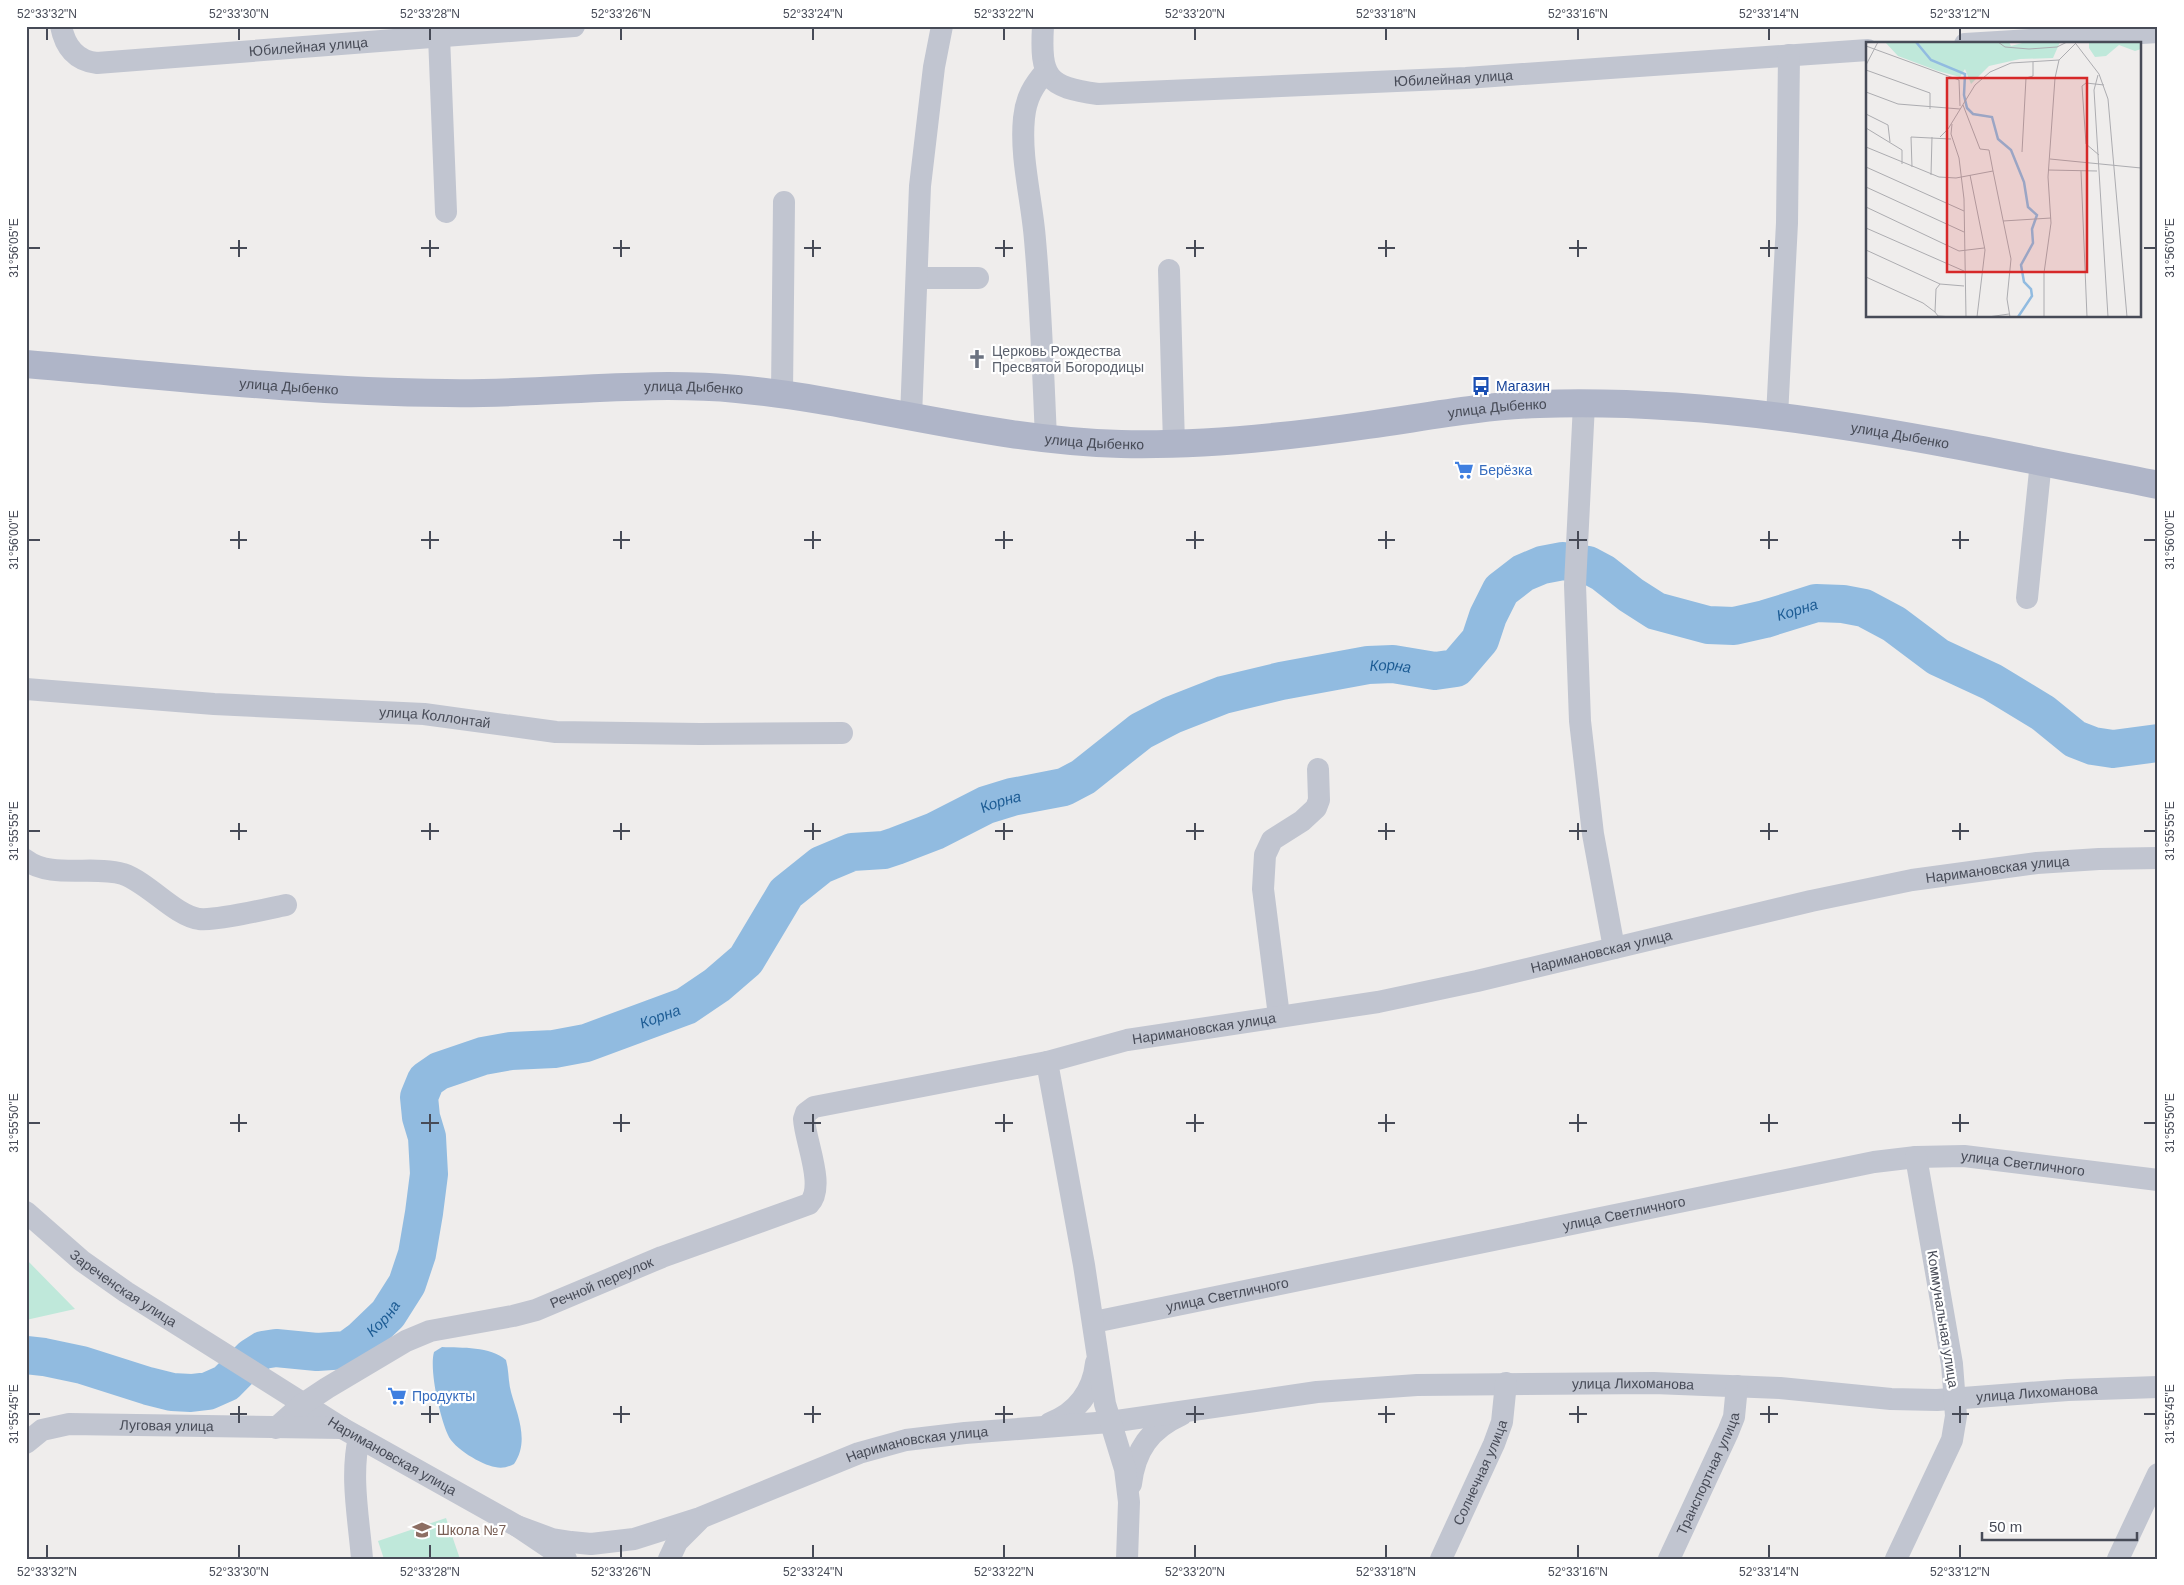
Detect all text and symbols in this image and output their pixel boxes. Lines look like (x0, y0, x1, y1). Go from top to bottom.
text: 52°33'32"N (17, 7, 77, 21)
text: 52°33'30"N (209, 7, 269, 21)
text: 52°33'28"N (400, 7, 460, 21)
text: 52°33'26"N (591, 7, 651, 21)
text: 52°33'24"N (783, 7, 843, 21)
text: 52°33'22"N (974, 7, 1034, 21)
text: 52°33'20"N (1165, 7, 1225, 21)
text: 52°33'18"N (1356, 7, 1416, 21)
text: 52°33'16"N (1548, 7, 1608, 21)
text: 52°33'14"N (1739, 7, 1799, 21)
text: 52°33'12"N (1930, 7, 1990, 21)
street label: Юбилейная улица (248, 34, 369, 59)
inset map (1866, 42, 2142, 318)
street label: Юбилейная улица (1394, 67, 1514, 89)
text: 31°56'05"E (7, 218, 21, 278)
text: 31°56'05"E (2163, 218, 2177, 278)
place label: Церковь Рождества Пресвятой Богородицы (992, 343, 1144, 375)
church icon: Церковь Рождества Пресвятой Богородицы (966, 348, 988, 370)
street label: улица Дыбенко (239, 375, 339, 398)
bus stop icon: Магазин (1470, 375, 1492, 397)
street label: улица Дыбенко (644, 378, 744, 398)
place label: Магазин (1496, 378, 1550, 394)
street label: улица Дыбенко (1447, 396, 1547, 421)
street label: улица Дыбенко (1850, 419, 1951, 452)
street label: улица Дыбенко (1044, 431, 1144, 452)
supermarket icon: Берёзка (1453, 459, 1475, 481)
place label: Берёзка (1479, 462, 1532, 478)
text: 31°56'00"E (7, 510, 21, 570)
text: 31°56'00"E (2163, 510, 2177, 570)
water label: Корна (1774, 595, 1820, 623)
water label: Корна (1369, 655, 1413, 675)
street label: улица Коллонтай (379, 704, 492, 731)
water label: Корна (977, 787, 1022, 815)
text: 31°55'55"E (7, 801, 21, 861)
text: 31°55'55"E (2163, 801, 2177, 861)
street label: Наримановская улица (1924, 853, 2070, 886)
street label: Наримановская улица (1529, 927, 1674, 976)
water label: Корна (637, 1000, 682, 1031)
street label: Наримановская улица (1131, 1010, 1277, 1047)
text: 31°55'50"E (7, 1093, 21, 1153)
text: 31°55'50"E (2163, 1093, 2177, 1153)
street label: улица Светличного (1960, 1148, 2086, 1179)
street label: улица Светличного (1561, 1193, 1687, 1234)
street label: Зареченская улица (67, 1246, 180, 1330)
street label: Коммунальная улица (1924, 1249, 1962, 1389)
street label: Речной переулок (547, 1253, 656, 1311)
street label: улица Светличного (1165, 1274, 1290, 1315)
water label: Корна (362, 1297, 403, 1339)
street label: улица Лихоманова (1572, 1375, 1695, 1393)
street label: улица Лихоманова (1976, 1381, 2098, 1405)
text: 31°55'45"E (7, 1384, 21, 1444)
text: 31°55'45"E (2163, 1384, 2177, 1444)
supermarket icon: Продукты (386, 1385, 408, 1407)
place label: Продукты (412, 1388, 475, 1404)
street label: Транспортная улица (1673, 1412, 1742, 1537)
street label: Наримановская улица (325, 1413, 460, 1499)
street label: Луговая улица (120, 1417, 214, 1434)
street label: Солнечная улица (1450, 1417, 1510, 1528)
street label: Наримановская улица (843, 1423, 989, 1466)
scale bar (1982, 1510, 2136, 1542)
text: 50 m (1989, 1518, 2022, 1535)
school or university icon: Школа №7 (411, 1519, 433, 1541)
place label: Школа №7 (437, 1522, 506, 1538)
text: 52°33'32"N (17, 1565, 77, 1579)
text: 52°33'30"N (209, 1565, 269, 1579)
text: 52°33'28"N (400, 1565, 460, 1579)
text: 52°33'26"N (591, 1565, 651, 1579)
text: 52°33'24"N (783, 1565, 843, 1579)
text: 52°33'22"N (974, 1565, 1034, 1579)
text: 52°33'20"N (1165, 1565, 1225, 1579)
text: 52°33'18"N (1356, 1565, 1416, 1579)
text: 52°33'16"N (1548, 1565, 1608, 1579)
text: 52°33'14"N (1739, 1565, 1799, 1579)
text: 52°33'12"N (1930, 1565, 1990, 1579)

